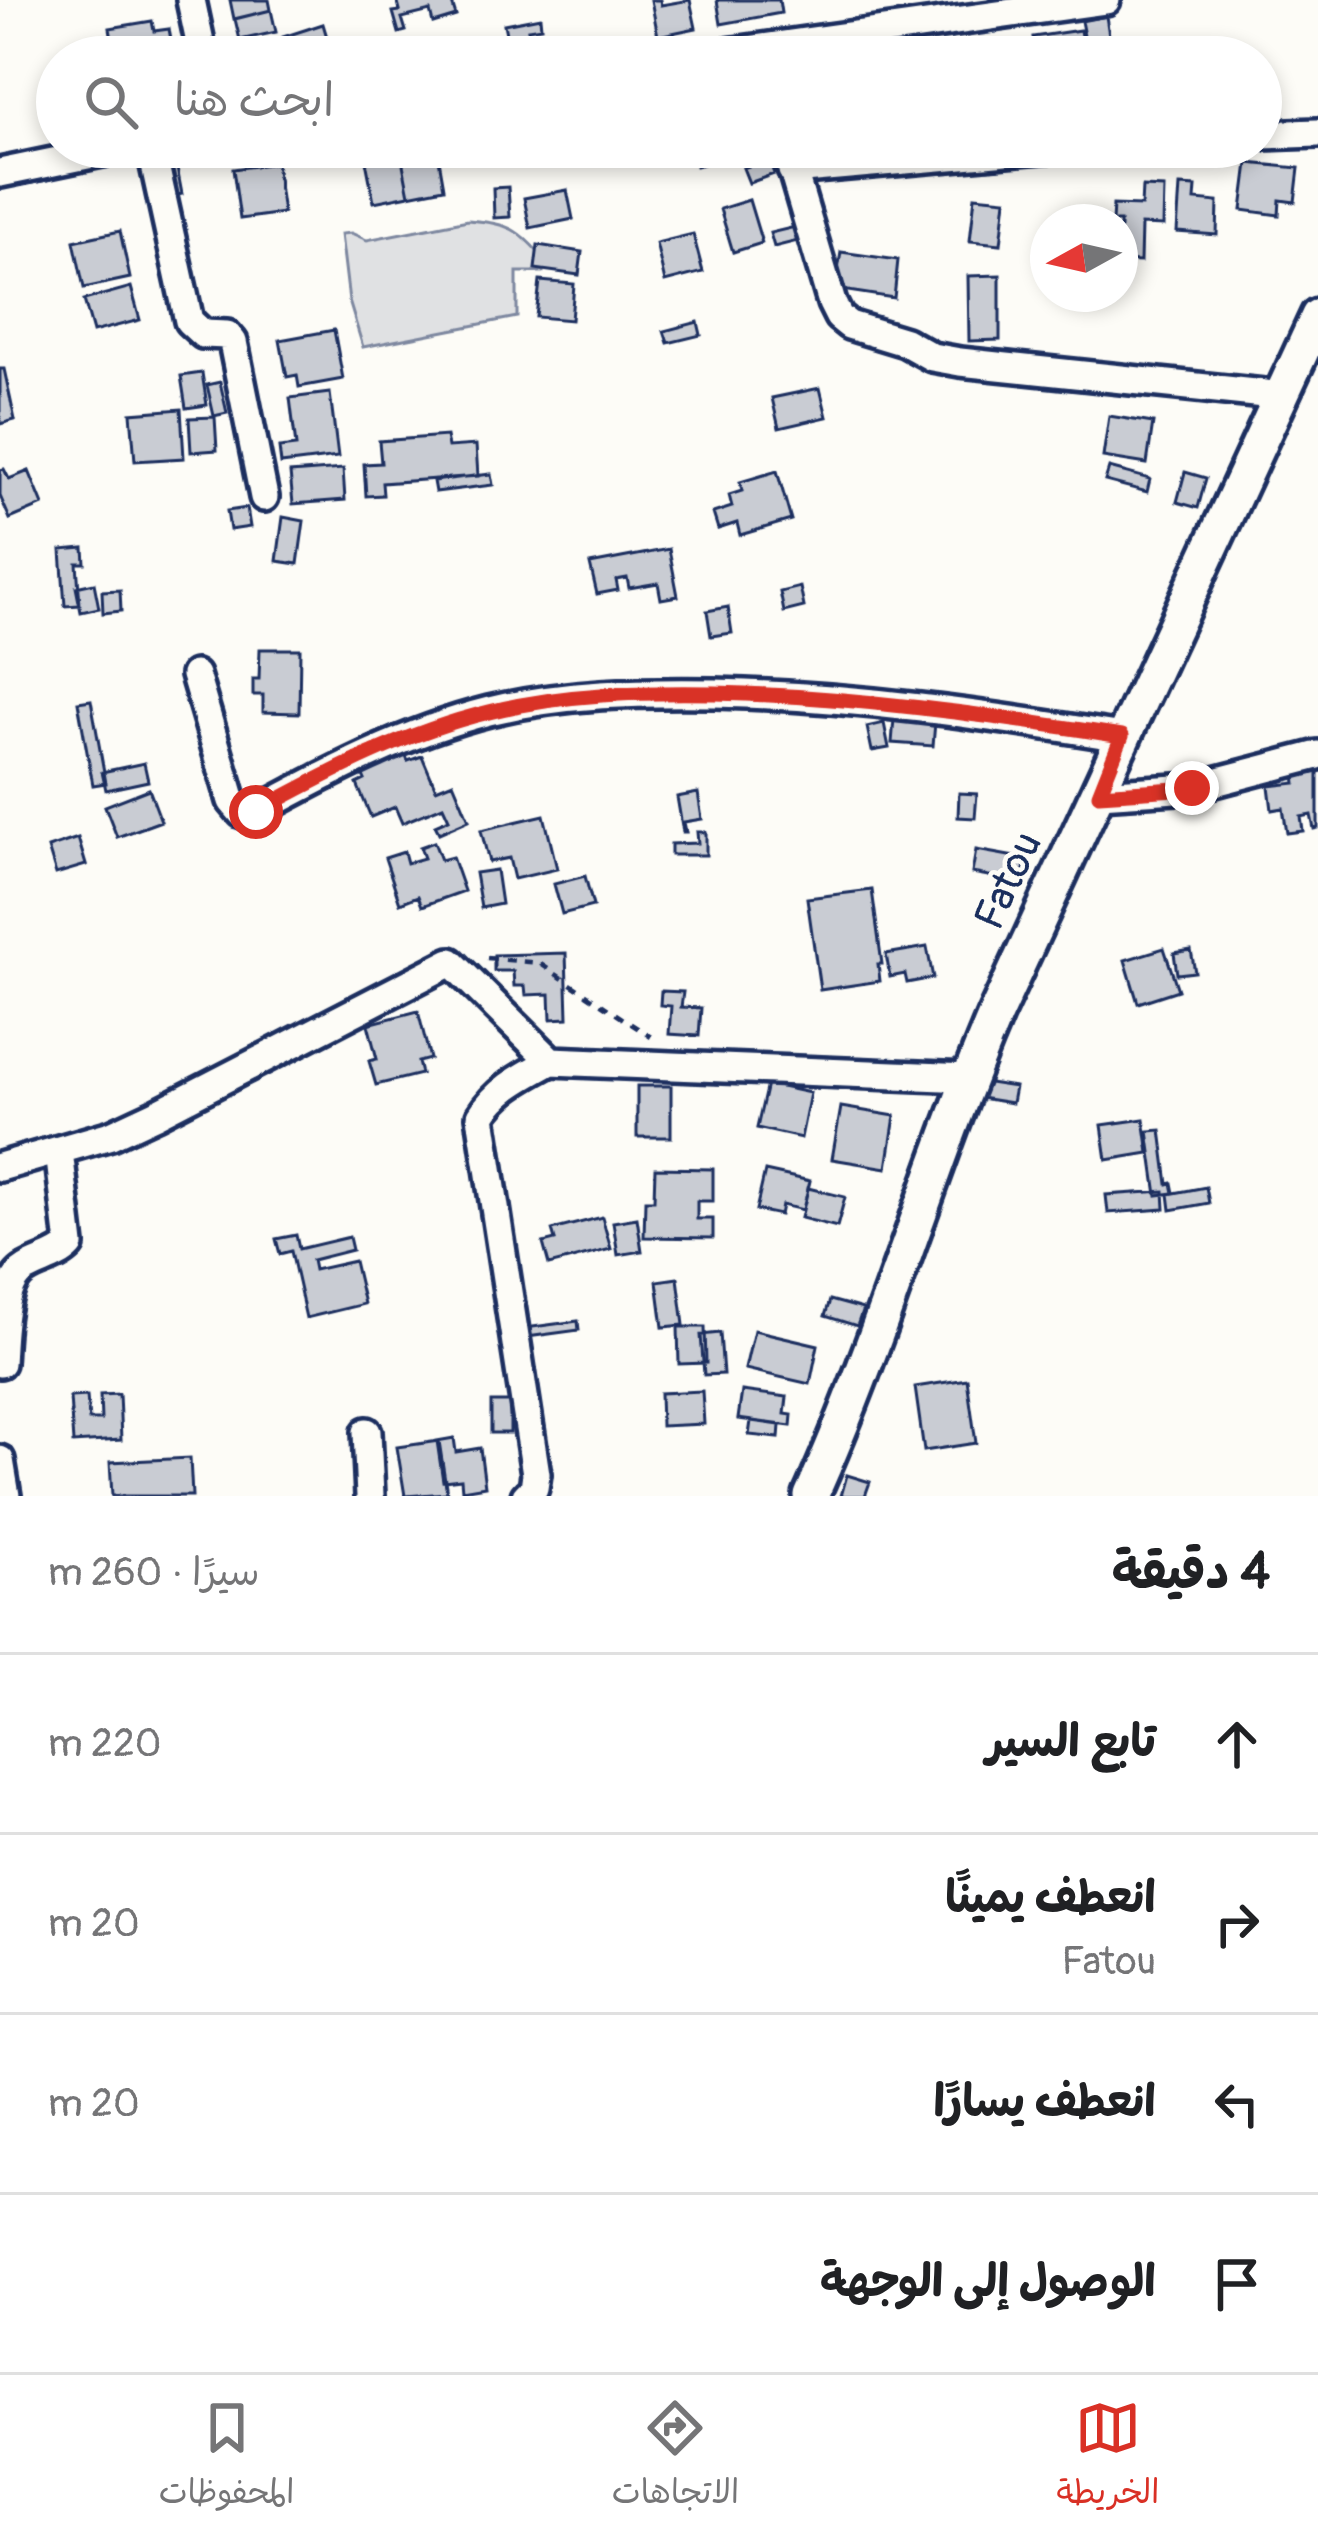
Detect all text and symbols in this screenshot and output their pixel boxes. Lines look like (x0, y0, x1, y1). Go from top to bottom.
search box (36, 36, 1282, 168)
icon: search (78, 69, 144, 135)
text: ابحث هنا (174, 73, 334, 129)
north arrow (1030, 204, 1138, 312)
route end (1165, 761, 1219, 815)
route start (229, 785, 283, 839)
street label: Fatou (964, 824, 1054, 938)
text: 4 دقيقة (1112, 1540, 1270, 1604)
text: سيرًا · 260 m (48, 1548, 260, 1597)
icon: ahead (1204, 1711, 1270, 1777)
text: تابع السير (986, 1714, 1156, 1770)
text: 220 m (48, 1719, 161, 1768)
text: انعطف يمينًا (945, 1870, 1156, 1926)
icon: right (1204, 1891, 1270, 1957)
text: 20 m (48, 1899, 140, 1948)
text: Fatou (1062, 1937, 1156, 1986)
icon: left (1204, 2071, 1270, 2137)
text: انعطف يسارًا (934, 2074, 1156, 2130)
text: 20 m (48, 2079, 140, 2128)
icon: arrive (1204, 2251, 1270, 2317)
text: الوصول إلى الوجهة (820, 2254, 1156, 2310)
tab: المحفوظات (159, 2395, 295, 2521)
tab: الاتجاهات (612, 2395, 739, 2521)
tab: الخريطة (1056, 2395, 1159, 2521)

